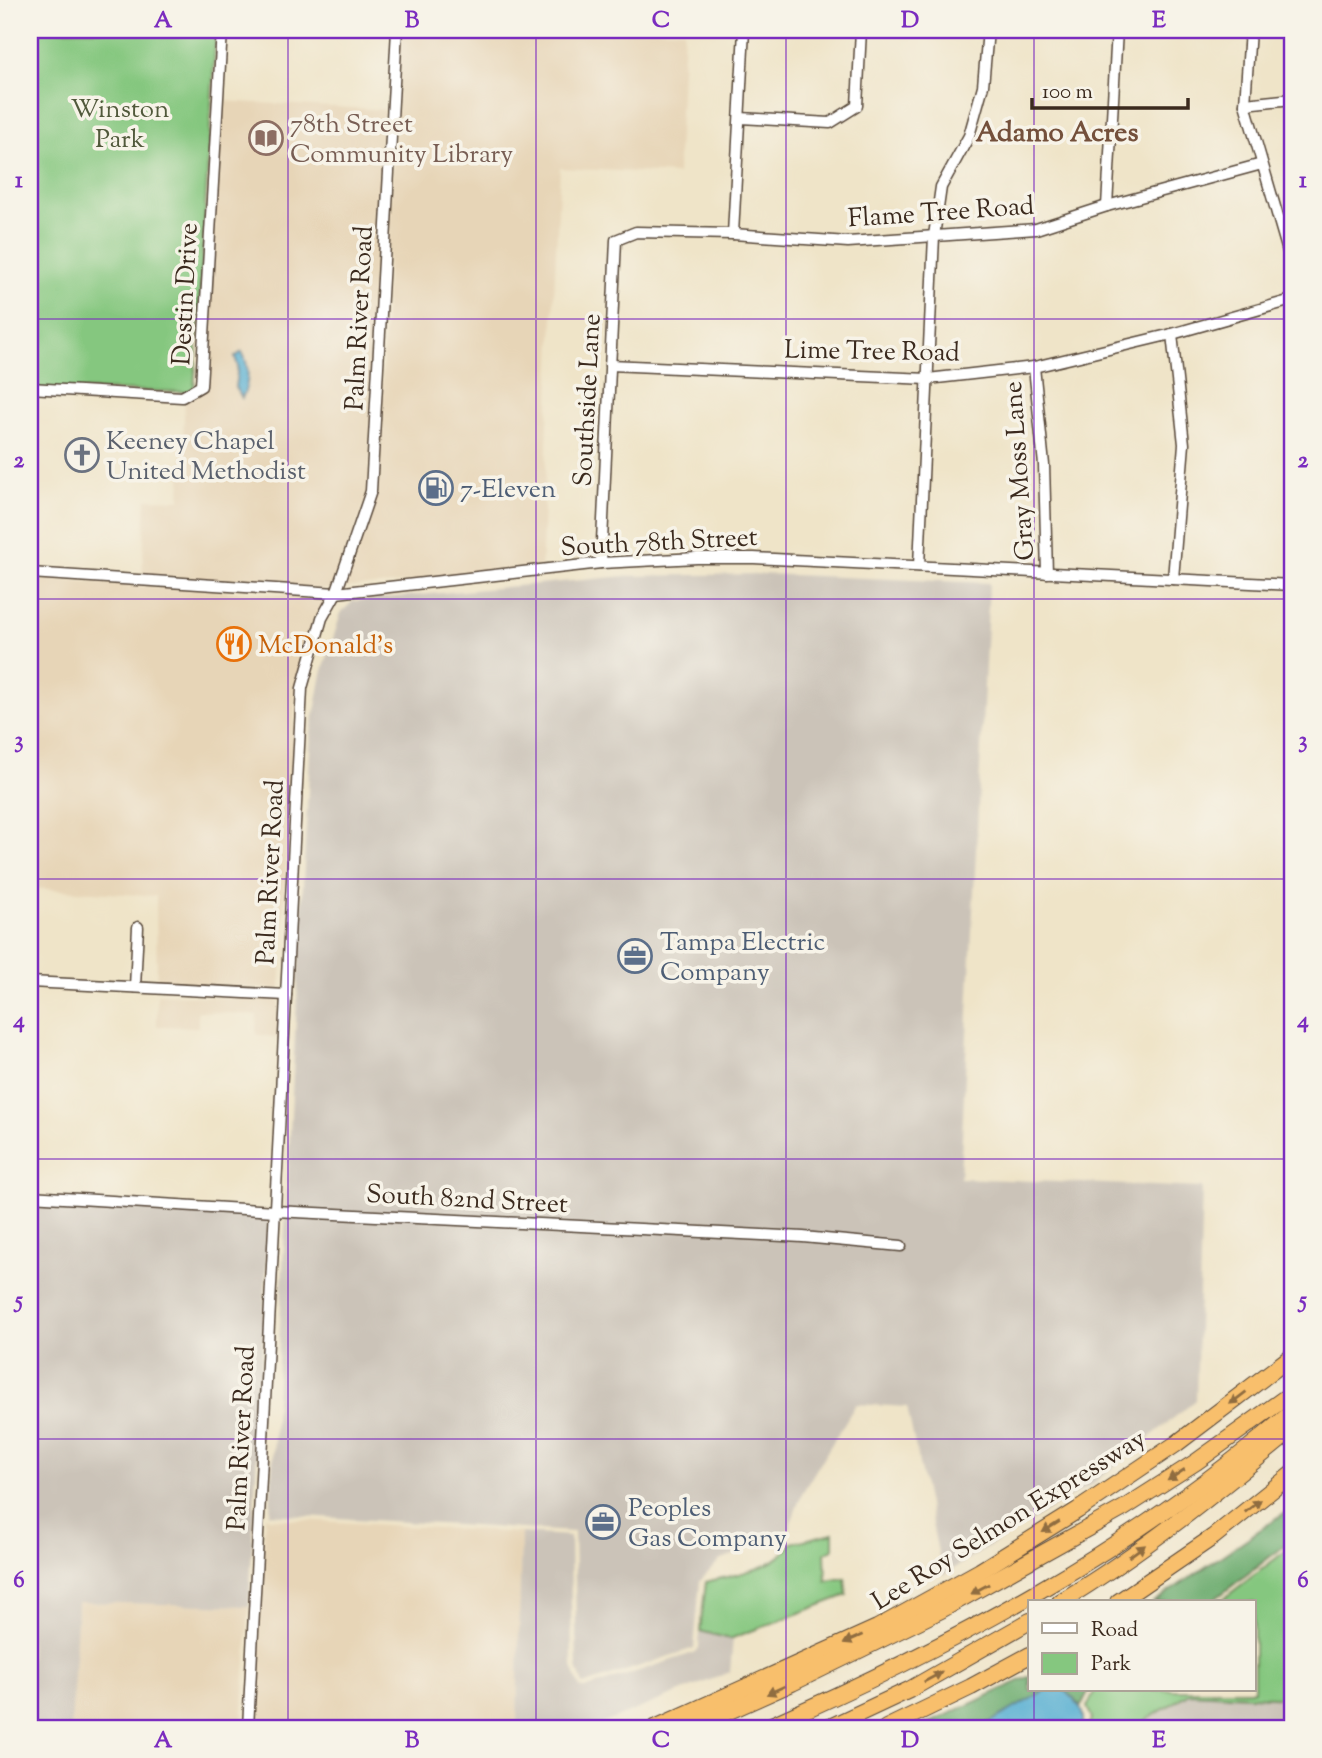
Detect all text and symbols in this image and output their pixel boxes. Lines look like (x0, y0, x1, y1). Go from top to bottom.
text: A (154, 5, 173, 38)
text: B (405, 5, 420, 38)
text: C (652, 5, 670, 38)
text: D (901, 5, 919, 38)
text: E (1152, 5, 1166, 38)
scale bar (1032, 66, 1187, 110)
text: 100 m (1042, 78, 1093, 108)
park label: Winston Park (71, 92, 169, 159)
place label: 78th Street Community Library (290, 107, 513, 174)
district label: Adamo Acres (976, 114, 1138, 154)
library icon: 78th Street Community Library (247, 119, 285, 157)
text: 1 (15, 165, 23, 198)
text: 1 (1299, 165, 1307, 198)
street label: Flame Tree Road (847, 189, 1036, 238)
street label: Destin Drive (164, 222, 209, 366)
street label: Palm River Road (337, 224, 384, 412)
street label: Southside Lane (565, 313, 612, 488)
street label: Lime Tree Road (784, 332, 961, 373)
street label: Gray Moss Lane (996, 380, 1045, 562)
place label: Keeney Chapel United Methodist (106, 424, 306, 491)
church icon: Keeney Chapel United Methodist (63, 436, 101, 474)
text: 2 (14, 445, 25, 478)
text: 2 (1298, 445, 1309, 478)
fuel station icon: 7-Eleven (417, 469, 455, 507)
place label: 7-Eleven (460, 472, 556, 509)
street label: South 78th Street (560, 520, 759, 567)
restaurant icon: McDonald's (215, 625, 253, 663)
place label: McDonald's (258, 628, 393, 665)
text: 3 (14, 725, 24, 758)
text: 3 (1298, 725, 1308, 758)
street label: Palm River Road (248, 778, 295, 966)
place label: Tampa Electric Company (660, 925, 826, 992)
office icon: Tampa Electric Company (616, 937, 654, 975)
text: 4 (12, 1005, 25, 1038)
text: 4 (1296, 1005, 1309, 1038)
street label: South 82nd Street (365, 1177, 569, 1224)
text: 5 (13, 1285, 23, 1318)
text: 5 (1297, 1285, 1307, 1318)
street label: Palm River Road (219, 1344, 266, 1532)
one-way arrow (1230, 1390, 1248, 1405)
street label: Lee Roy Selmon Expressway (865, 1421, 1154, 1621)
one-way arrow (1167, 1468, 1186, 1481)
place label: Peoples Gas Company (628, 1491, 787, 1558)
one-way arrow (1244, 1499, 1262, 1513)
office icon: Peoples Gas Company (584, 1503, 622, 1541)
one-way arrow (1042, 1520, 1061, 1533)
one-way arrow (1128, 1544, 1146, 1558)
text: 6 (13, 1565, 25, 1598)
text: 6 (1297, 1565, 1309, 1598)
one-way arrow (970, 1583, 989, 1595)
legend (1028, 1600, 1256, 1692)
text: Road (1091, 1616, 1138, 1646)
one-way arrow (843, 1634, 864, 1645)
text: Park (1091, 1650, 1132, 1680)
one-way arrow (923, 1671, 943, 1683)
one-way arrow (766, 1684, 786, 1696)
text: A (154, 1725, 173, 1758)
text: B (405, 1725, 420, 1758)
text: C (652, 1725, 670, 1758)
text: D (901, 1725, 919, 1758)
text: E (1152, 1725, 1166, 1758)

